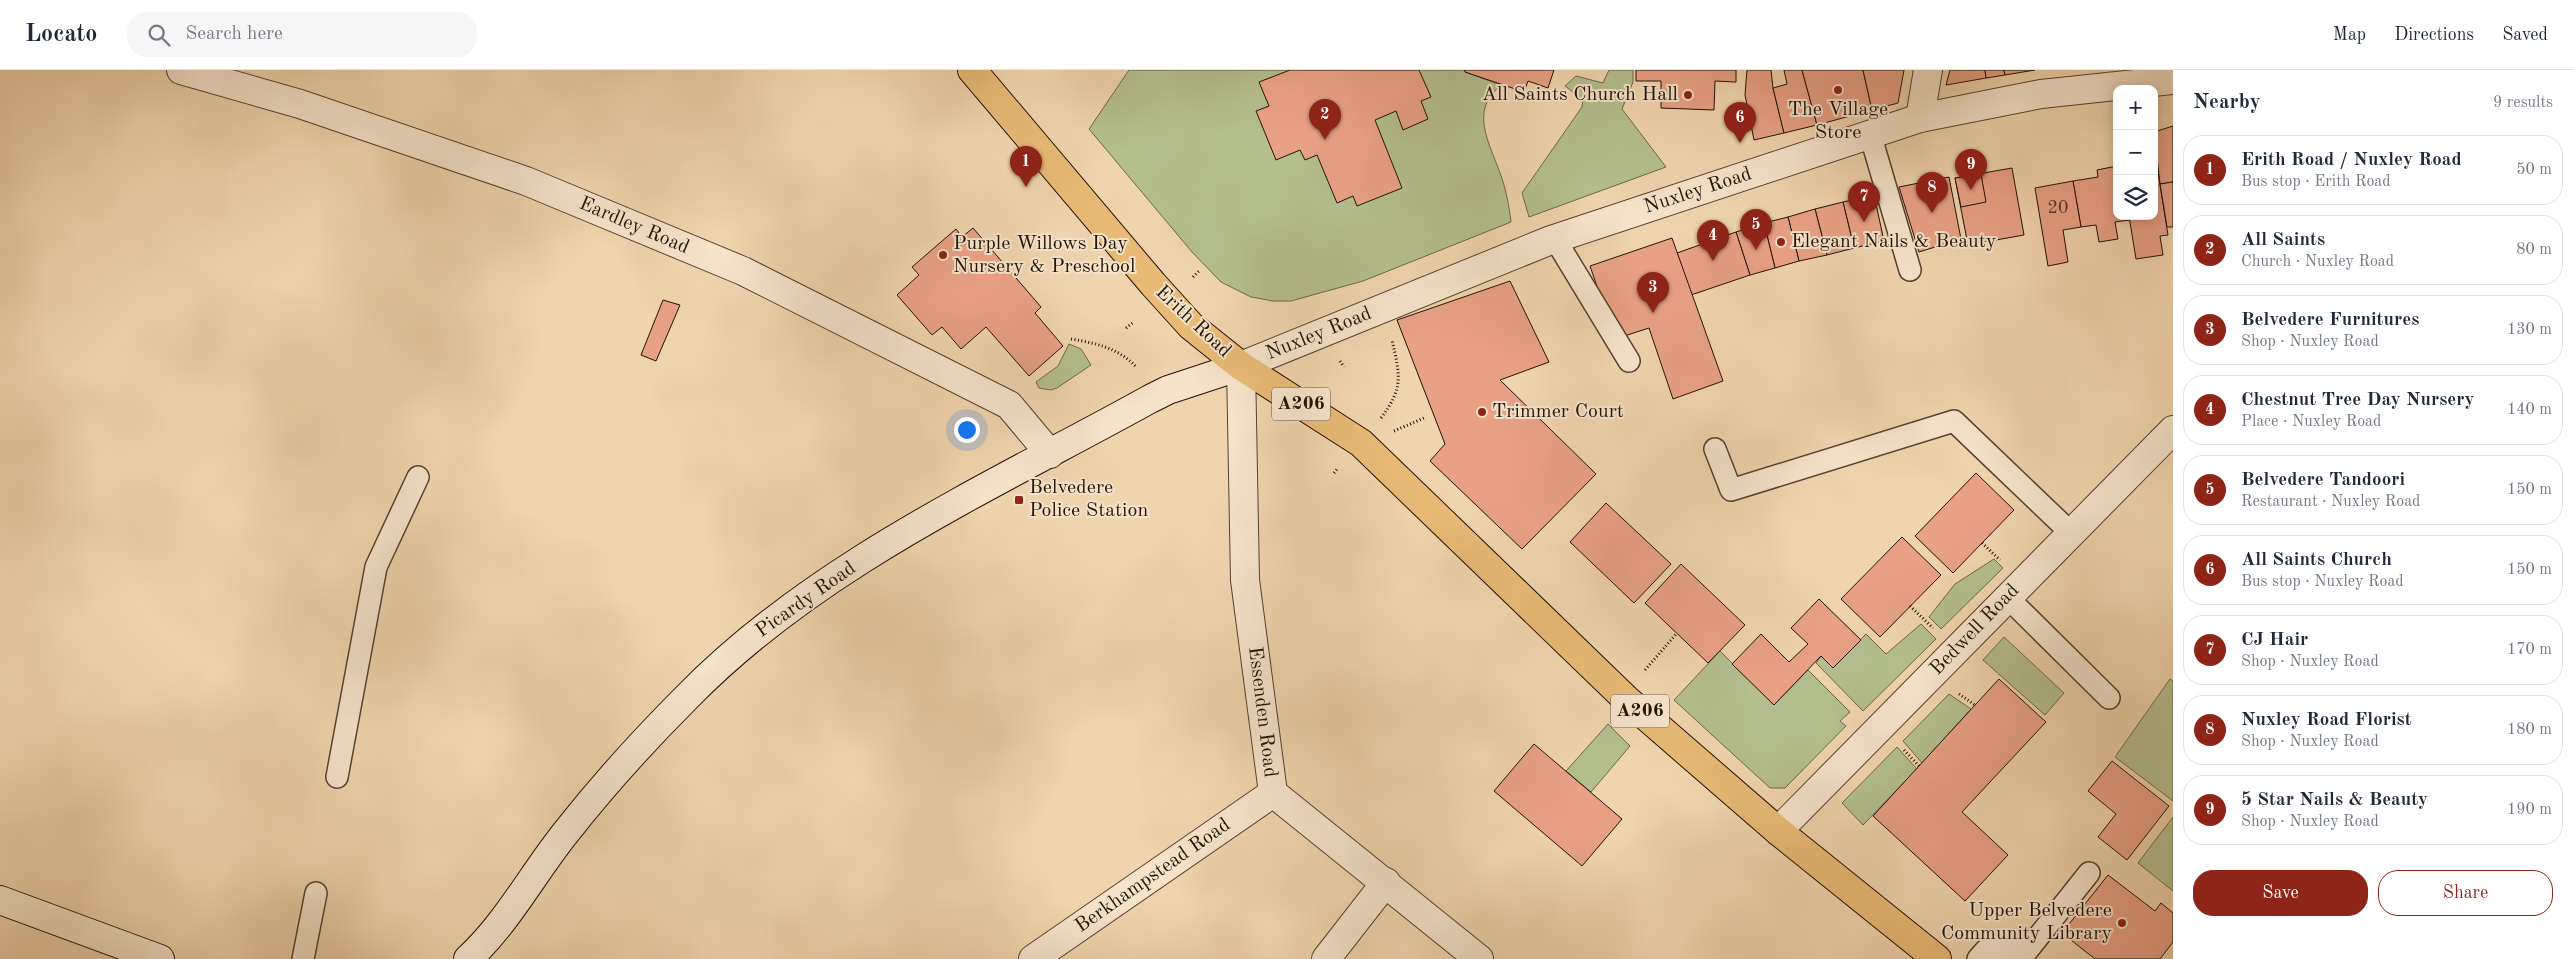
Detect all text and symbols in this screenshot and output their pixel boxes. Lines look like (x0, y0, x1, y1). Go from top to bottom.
search box (127, 12, 477, 57)
icon: search (145, 21, 173, 49)
text: Locato (25, 23, 97, 47)
text: Search here (185, 25, 283, 44)
text: Map (2333, 26, 2366, 44)
text: Directions (2394, 26, 2474, 44)
text: Saved (2502, 26, 2548, 44)
marker: The Village Store (1832, 84, 1844, 96)
place label: All Saints Church Hall (1482, 85, 1678, 105)
map controls (2113, 85, 2158, 220)
button: + (2113, 85, 2158, 130)
marker: All Saints Church Hall (1682, 89, 1694, 101)
text: Nearby (2193, 92, 2261, 113)
text: 9 results (2493, 95, 2553, 111)
pin: 2 (1309, 99, 1341, 140)
place label: The Village Store (1788, 100, 1888, 143)
pin: 6 (1724, 102, 1756, 143)
button: − (2113, 130, 2158, 175)
pin: 1 (1010, 146, 1042, 187)
pin: 9 (1955, 149, 1987, 190)
text: Erith Road / Nuxley Road (2241, 151, 2462, 170)
text: 1 (2205, 162, 2215, 178)
text: 50 m (2516, 162, 2552, 178)
street label: Nuxley Road (1642, 164, 1754, 218)
pin: 8 (1916, 172, 1948, 213)
text: Bus stop · Erith Road (2241, 174, 2391, 190)
button: layers (2113, 175, 2158, 220)
pin: 7 (1848, 181, 1880, 222)
street label: Eardley Road (576, 194, 692, 258)
house number: 20 (2048, 199, 2068, 217)
pin: 5 (1740, 209, 1772, 250)
pin: 4 (1697, 220, 1729, 261)
text: All Saints (2241, 231, 2325, 250)
place label: Elegant Nails & Beauty (1791, 232, 1997, 252)
place label: Purple Willows Day Nursery & Preschool (953, 234, 1135, 277)
marker: Elegant Nails & Beauty (1775, 236, 1787, 248)
text: 2 (2205, 242, 2215, 258)
text: 80 m (2516, 242, 2552, 258)
marker: Purple Willows Day Nursery & Preschool (937, 249, 949, 261)
text: Church · Nuxley Road (2241, 254, 2394, 270)
pin: 3 (1637, 272, 1669, 313)
street label: Erith Road (1151, 282, 1235, 362)
street label: Nuxley Road (1263, 304, 1375, 364)
text: Belvedere Furnitures (2241, 311, 2419, 330)
text: 3 (2205, 322, 2215, 338)
text: 130 m (2507, 322, 2552, 338)
text: Shop · Nuxley Road (2241, 334, 2379, 350)
road number: A206 (1272, 388, 1330, 420)
text: Chestnut Tree Day Nursery (2241, 391, 2474, 410)
place label: Trimmer Court (1492, 402, 1624, 422)
text: 4 (2205, 402, 2215, 418)
text: 140 m (2507, 402, 2552, 418)
marker: Trimmer Court (1476, 406, 1488, 418)
text: Place · Nuxley Road (2241, 414, 2381, 430)
your location (954, 417, 980, 443)
text: Belvedere Tandoori (2241, 471, 2405, 490)
place label: Belvedere Police Station (1029, 478, 1148, 521)
text: 5 (2205, 482, 2215, 498)
text: 150 m (2507, 482, 2552, 498)
marker: Belvedere Police Station (1013, 494, 1025, 506)
text: Restaurant · Nuxley Road (2241, 494, 2420, 510)
text: All Saints Church (2241, 551, 2392, 570)
street label: Picardy Road (752, 558, 860, 642)
text: 6 (2205, 562, 2215, 578)
text: 150 m (2507, 562, 2552, 578)
text: Bus stop · Nuxley Road (2241, 574, 2404, 590)
street label: Bedwell Road (1927, 581, 2023, 679)
text: CJ Hair (2241, 631, 2308, 650)
text: 7 (2205, 642, 2215, 658)
text: 170 m (2507, 642, 2552, 658)
street label: Essenden Road (1244, 645, 1280, 779)
text: Shop · Nuxley Road (2241, 654, 2379, 670)
road number: A206 (1611, 694, 1669, 728)
text: Nuxley Road Florist (2241, 711, 2412, 730)
text: 8 (2205, 722, 2215, 738)
text: 180 m (2507, 722, 2552, 738)
text: Shop · Nuxley Road (2241, 734, 2379, 750)
text: 5 Star Nails & Beauty (2241, 791, 2428, 810)
text: 9 (2205, 802, 2215, 818)
text: 190 m (2507, 802, 2552, 818)
text: Shop · Nuxley Road (2241, 814, 2379, 830)
street label: Berkhampstead Road (1072, 815, 1234, 937)
button: Save (2193, 870, 2368, 916)
button: Share (2378, 870, 2553, 916)
place label: Upper Belvedere Community Library (1941, 901, 2112, 944)
marker: Upper Belvedere Community Library (2116, 917, 2128, 929)

